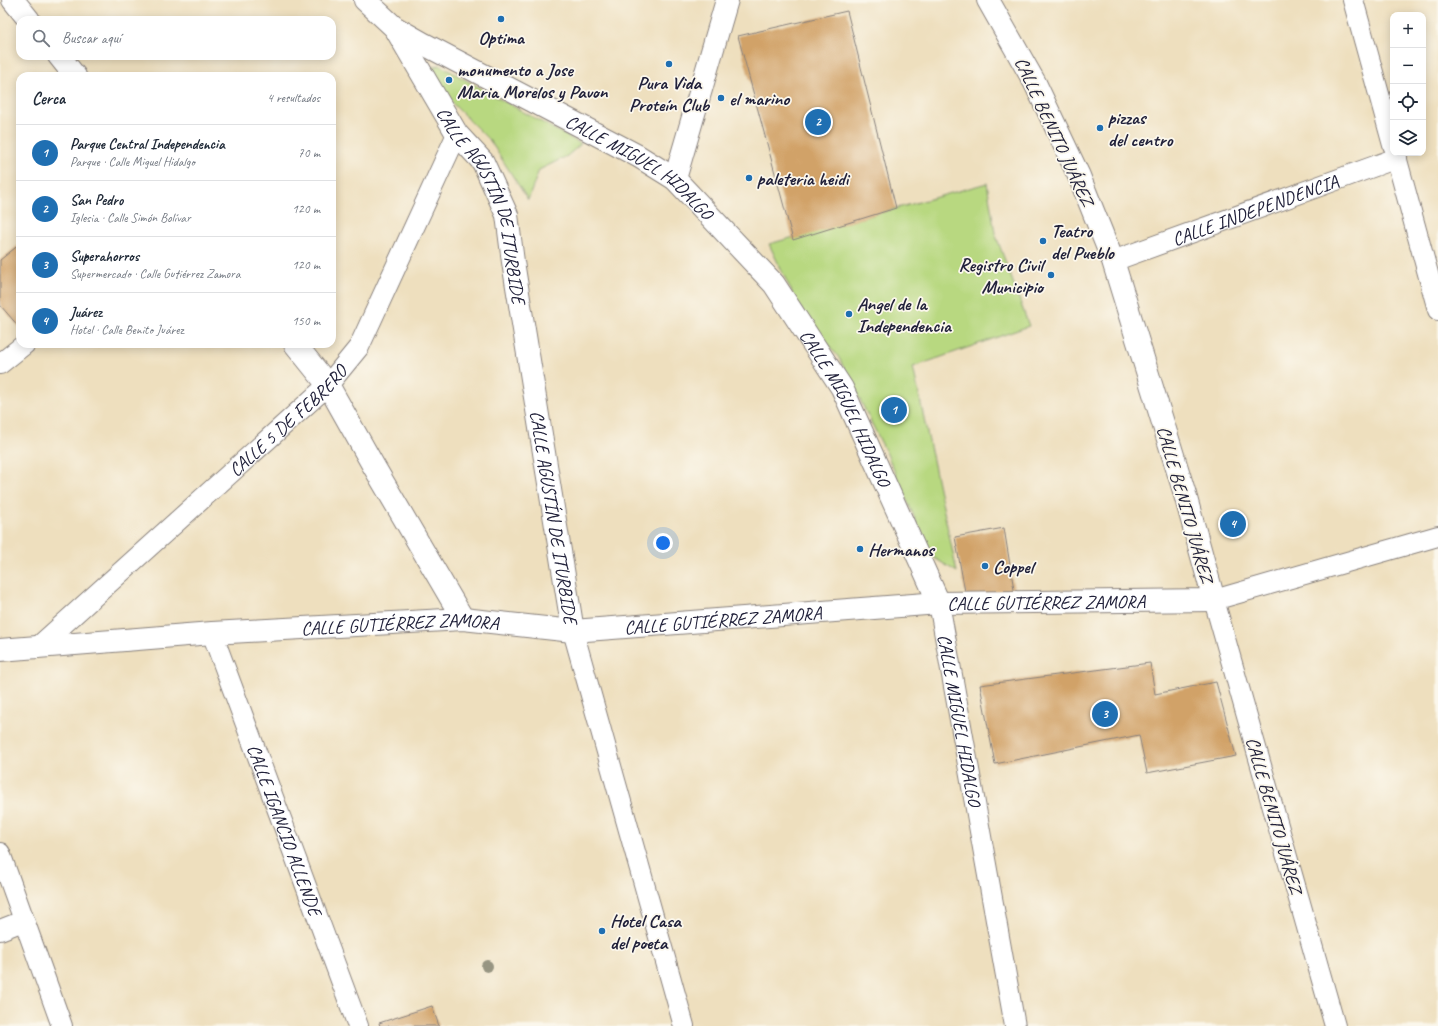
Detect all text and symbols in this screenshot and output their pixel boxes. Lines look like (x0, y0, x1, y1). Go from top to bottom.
map controls (1390, 12, 1426, 156)
button: + (1390, 12, 1426, 48)
marker: Optima (496, 14, 506, 24)
search box (16, 16, 336, 60)
place label: Optima (478, 26, 525, 50)
icon: search (30, 27, 52, 49)
text: Buscar aquí (62, 29, 121, 48)
button: − (1390, 48, 1426, 84)
street label: CALLE BENITO JUÁREZ (1009, 53, 1100, 213)
place label: monumento a Jose Maria Morelos y Pavon (457, 58, 609, 104)
marker: Pura Vida Proteín Club (664, 59, 674, 69)
place label: Pura Vida Proteín Club (629, 71, 711, 117)
marker: monumento a Jose Maria Morelos y Pavon (444, 75, 454, 85)
button: locate (1390, 84, 1426, 120)
place label: el marino (729, 87, 790, 111)
text: Cerca (32, 88, 65, 109)
text: 4 resultados (267, 90, 320, 106)
marker: el marino (716, 93, 726, 103)
street label: CALLE AGUSTÍN DE ITURBIDE (431, 103, 531, 308)
place label: pizzas del centro (1108, 106, 1173, 152)
pin: 2 (805, 107, 831, 137)
street label: CALLE MIGUEL HIDALGO (561, 109, 719, 226)
button: layers (1390, 120, 1426, 156)
marker: pizzas del centro (1095, 123, 1105, 133)
text: Parque Central Independencia (70, 135, 225, 154)
text: 1 (42, 145, 48, 161)
text: 70 m (298, 145, 320, 161)
text: Parque · Calle Miguel Hidalgo (70, 154, 195, 170)
place label: paleteria heidi (757, 167, 851, 191)
street label: CALLE INDEPENDENCIA (1169, 169, 1342, 252)
marker: paleteria heidi (744, 173, 754, 183)
text: San Pedro (70, 191, 123, 210)
text: 2 (42, 201, 48, 217)
text: 120 m (292, 201, 320, 217)
text: Iglesia · Calle Simón Bolívar (70, 210, 191, 226)
place label: Teatro del Pueblo (1051, 219, 1115, 265)
marker: Teatro del Pueblo (1038, 236, 1048, 246)
text: Superahorros (70, 247, 139, 266)
place label: Registro Civil Municipio (958, 253, 1047, 299)
text: 3 (42, 257, 48, 273)
text: 120 m (292, 257, 320, 273)
text: Supermercado · Calle Gutiérrez Zamora (70, 266, 240, 282)
marker: Registro Civil Municipio (1046, 270, 1056, 280)
place label: Angel de la Independencia (857, 292, 952, 338)
text: Juárez (70, 303, 102, 322)
marker: Angel de la Independencia (844, 309, 854, 319)
text: 4 (42, 313, 48, 329)
text: 150 m (292, 313, 320, 329)
text: Hotel · Calle Benito Juárez (70, 322, 184, 338)
street label: CALLE MIGUEL HIDALGO (794, 325, 896, 492)
street label: CALLE 5 DE FEBRERO (224, 358, 354, 482)
pin: 1 (881, 395, 907, 425)
street label: CALLE AGUSTÍN DE ITURBIDE (524, 409, 583, 628)
street label: CALLE BENITO JUÁREZ (1151, 423, 1220, 588)
pin: 4 (1220, 509, 1246, 539)
your location (653, 533, 673, 553)
place label: Hermanos (868, 538, 936, 562)
marker: Hermanos (855, 544, 865, 554)
place label: Coppel (993, 555, 1037, 579)
marker: Coppel (980, 561, 990, 571)
street label: CALLE GUTIÉRREZ ZAMORA (947, 590, 1147, 616)
street label: CALLE GUTIÉRREZ ZAMORA (623, 601, 824, 640)
street label: CALLE GUTIÉRREZ ZAMORA (301, 607, 501, 641)
street label: CALLE MIGUEL HIDALGO (932, 632, 987, 810)
pin: 3 (1092, 699, 1118, 729)
street label: CALLE BENITO JUÁREZ (1240, 734, 1309, 899)
street label: CALLE IGANCIO ALLENDE (241, 741, 328, 922)
place label: Hotel Casa del poeta (610, 909, 682, 955)
marker: Hotel Casa del poeta (597, 926, 607, 936)

